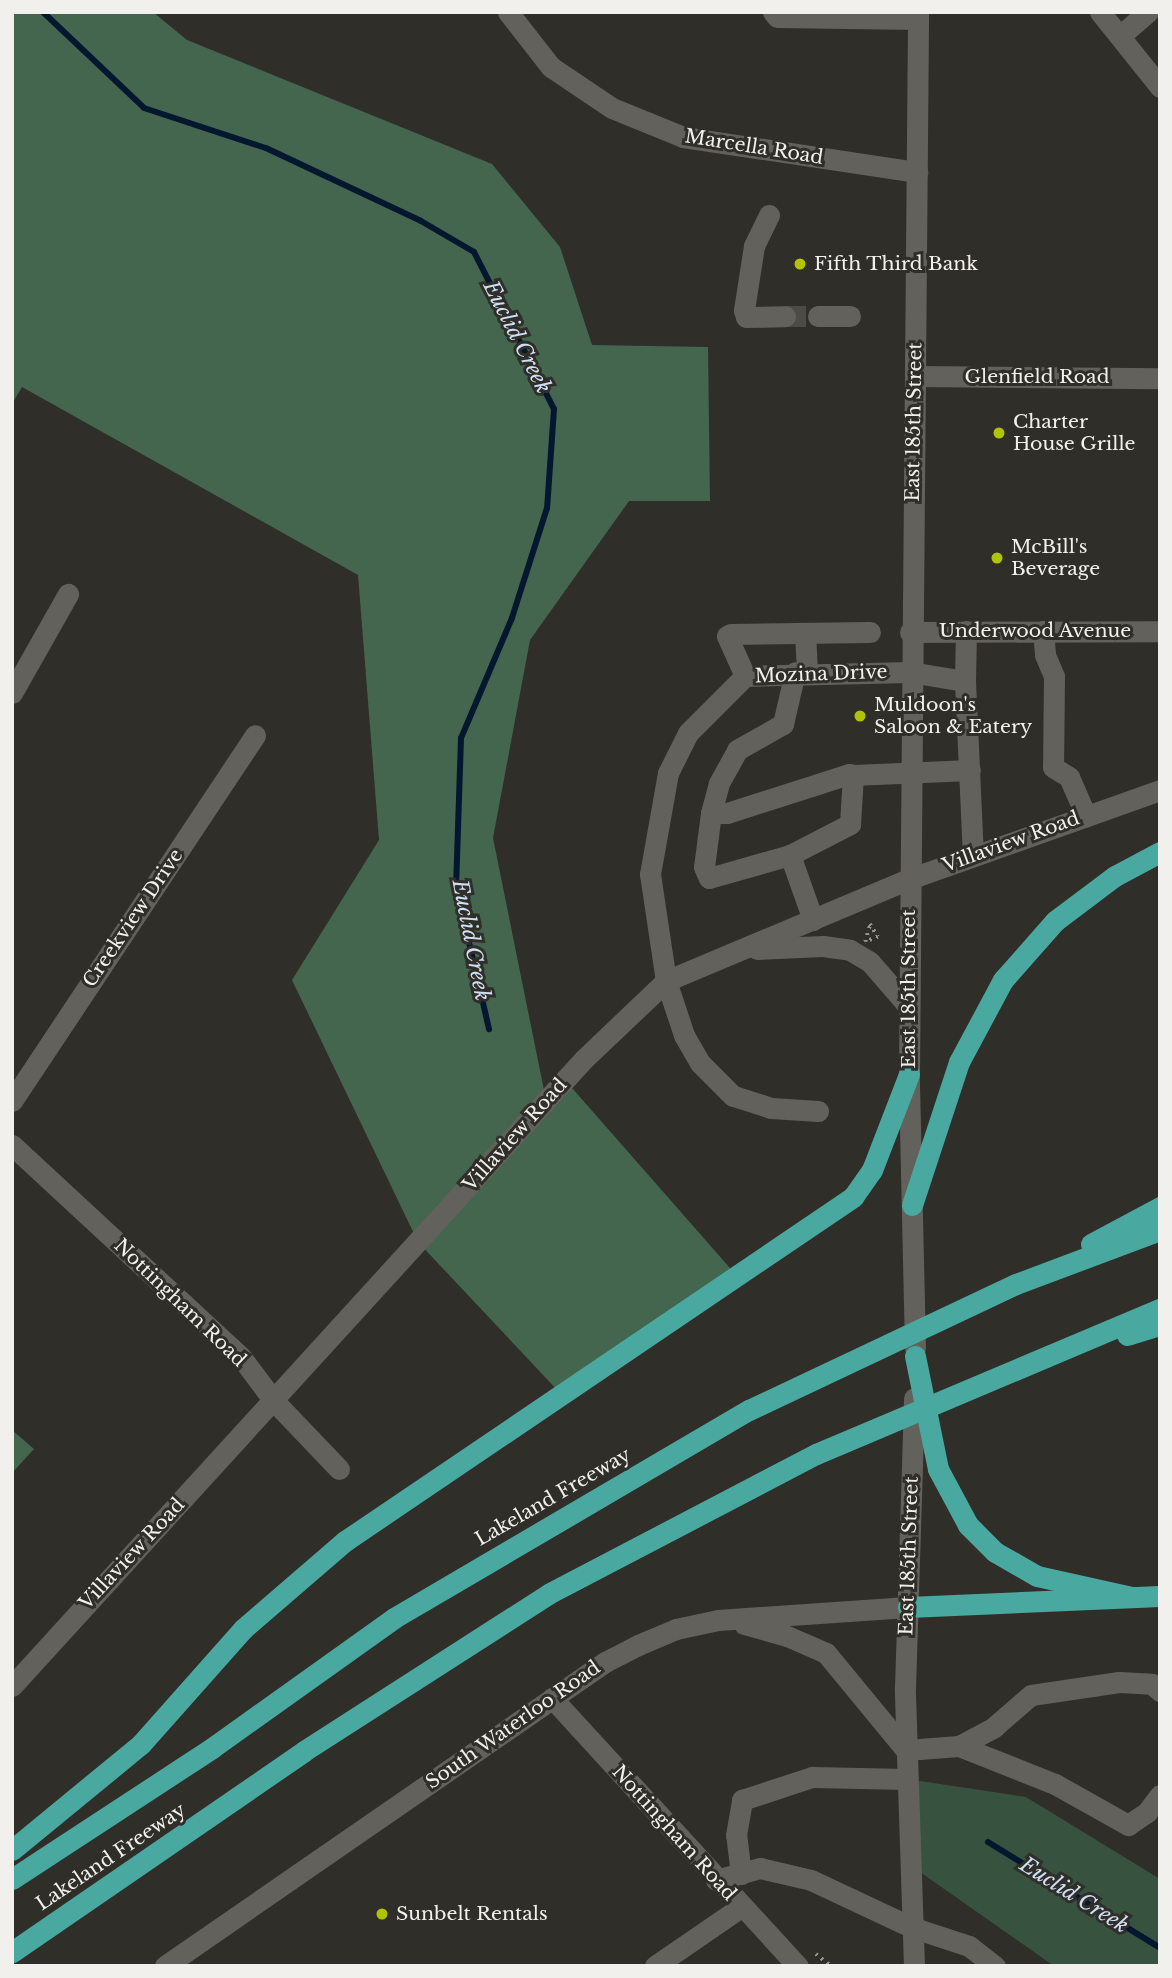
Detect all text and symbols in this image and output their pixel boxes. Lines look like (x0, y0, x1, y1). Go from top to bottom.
street label: Marcella Road (683, 125, 825, 169)
place label: Fifth Third Bank (814, 253, 979, 275)
marker: Fifth Third Bank (792, 256, 808, 272)
water label: Euclid Creek (478, 276, 556, 398)
street label: East 185th Street (901, 342, 927, 502)
street label: Glenfield Road (965, 366, 1109, 388)
place label: Charter House Grille (1013, 411, 1135, 455)
marker: Charter House Grille (991, 425, 1007, 441)
place label: McBill's Beverage (1011, 536, 1100, 580)
marker: McBill's Beverage (989, 550, 1005, 566)
street label: Underwood Avenue (939, 620, 1131, 642)
street label: Mozina Drive (754, 660, 888, 688)
place label: Muldoon's Saloon & Eatery (874, 694, 1032, 738)
marker: Muldoon's Saloon & Eatery (852, 708, 868, 724)
street label: Villaview Road (939, 807, 1083, 877)
street label: Creekview Drive (78, 844, 188, 992)
water label: Euclid Creek (447, 877, 495, 1003)
street label: East 185th Street (898, 909, 920, 1069)
street label: Villaview Road (458, 1074, 572, 1196)
street label: Nottingham Road (109, 1234, 251, 1372)
street label: Lakeland Freeway (471, 1443, 635, 1551)
street label: East 185th Street (895, 1476, 923, 1636)
street label: Villaview Road (74, 1493, 190, 1615)
street label: South Waterloo Road (421, 1656, 605, 1794)
street label: Nottingham Road (607, 1761, 741, 1905)
street label: Lakeland Freeway (32, 1798, 190, 1916)
water label: Euclid Creek (1015, 1852, 1133, 1938)
place label: Sunbelt Rentals (396, 1903, 548, 1925)
marker: Sunbelt Rentals (374, 1906, 390, 1922)

